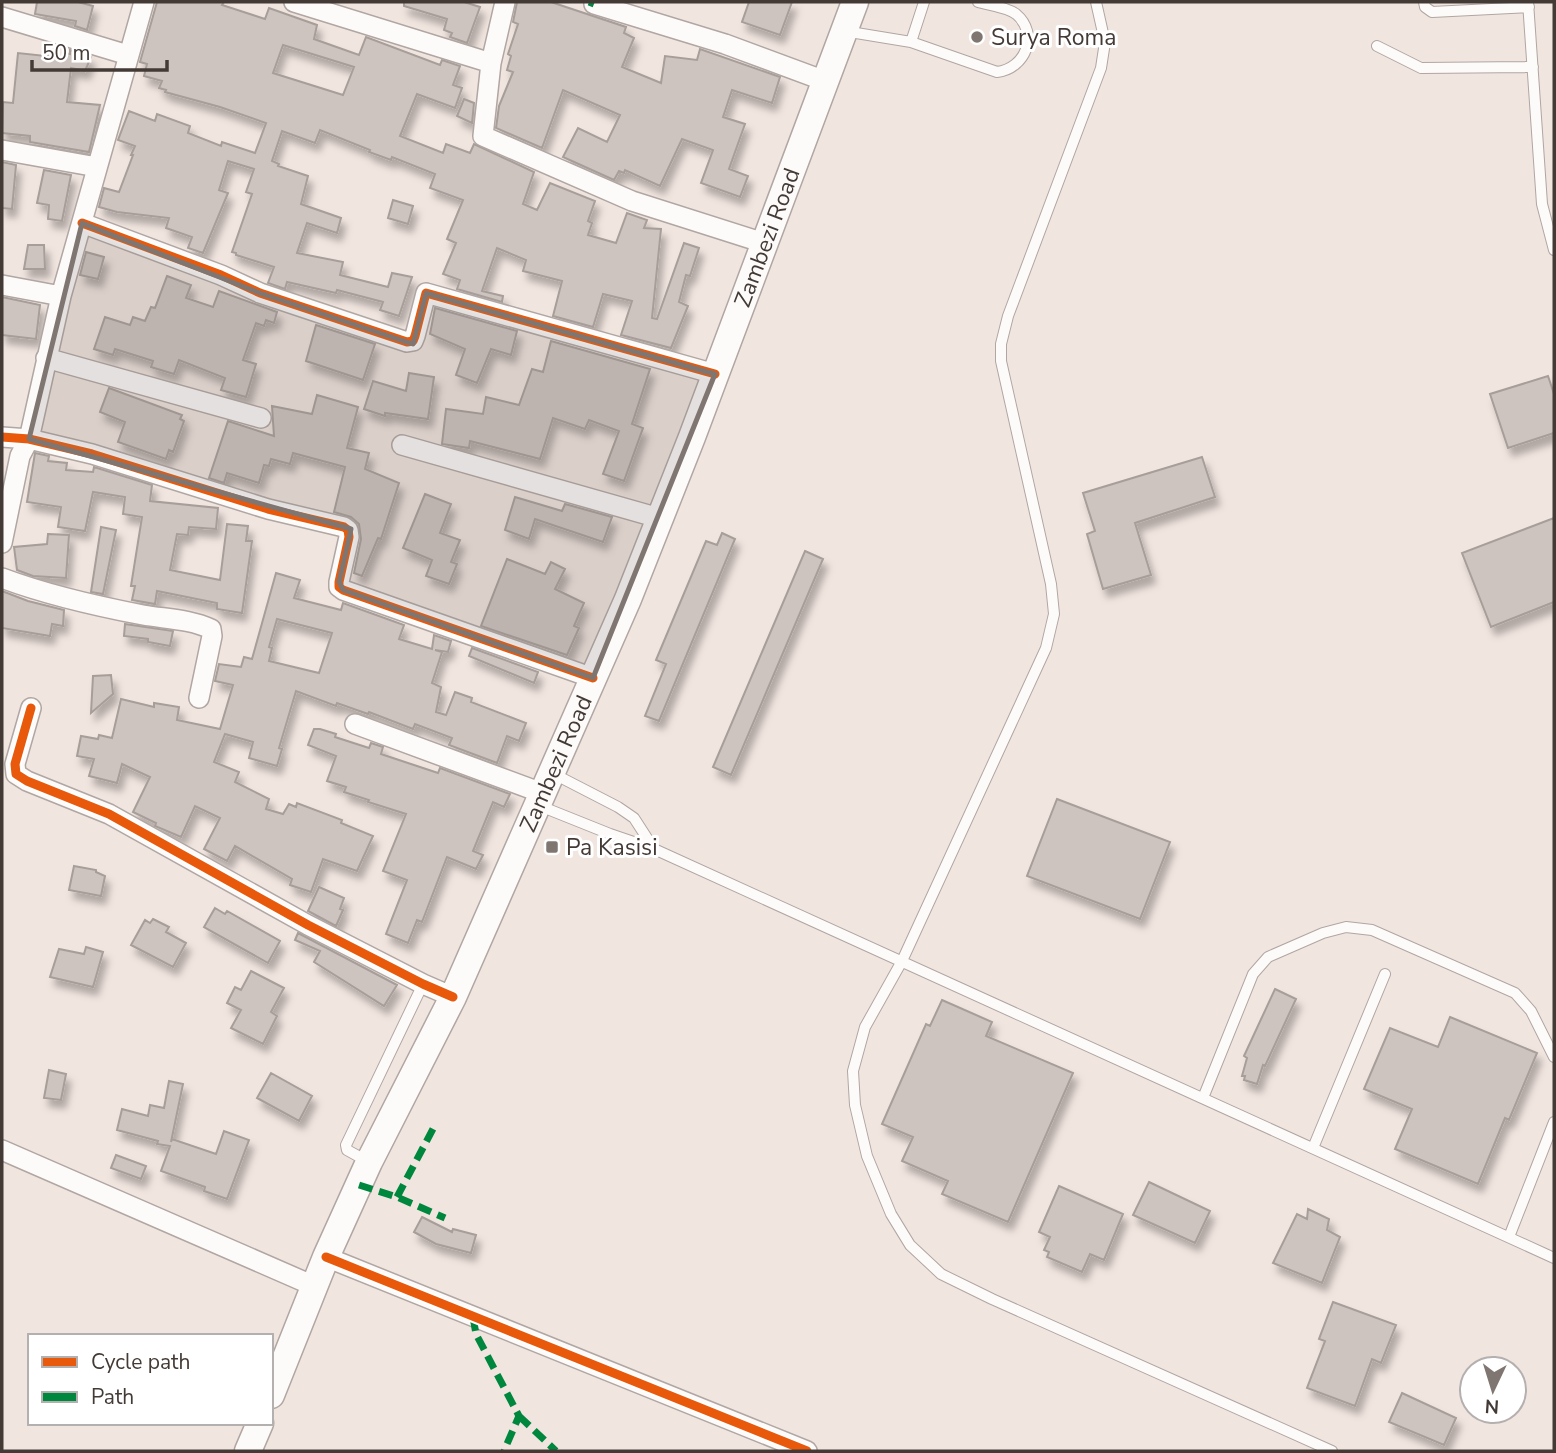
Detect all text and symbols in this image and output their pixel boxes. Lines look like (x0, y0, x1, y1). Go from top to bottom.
place label: Surya Roma (991, 22, 1116, 53)
scale bar (32, 28, 166, 72)
marker: Surya Roma (969, 29, 985, 45)
text: 50 m (42, 39, 91, 67)
street label: Zambezi Road (727, 164, 807, 312)
street label: Zambezi Road (512, 691, 600, 837)
place label: Pa Kasisi (566, 832, 657, 863)
marker: Pa Kasisi (544, 839, 560, 855)
legend (28, 1334, 273, 1425)
text: Cycle path (91, 1348, 190, 1376)
north arrow (1458, 1355, 1528, 1425)
text: Path (91, 1383, 134, 1411)
text: N (1484, 1392, 1500, 1419)

